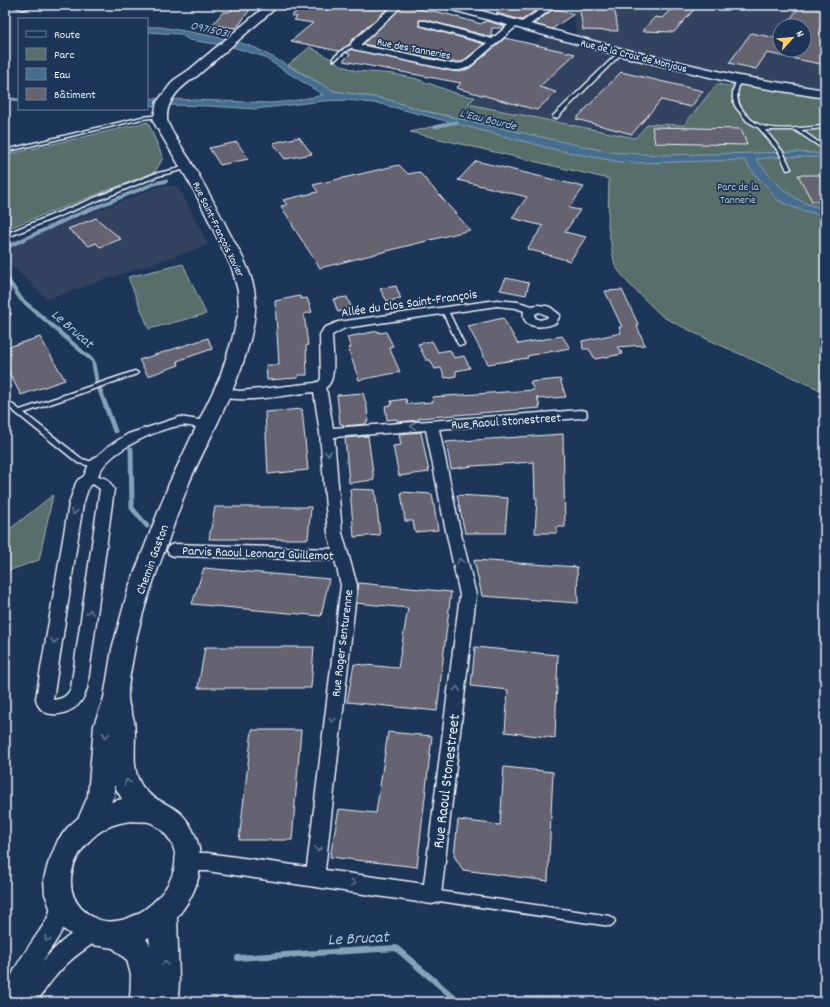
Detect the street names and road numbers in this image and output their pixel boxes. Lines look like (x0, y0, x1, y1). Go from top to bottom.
street label: Rue des Tanneries (375, 35, 452, 65)
street label: Rue de la Croix de Monjous (579, 36, 689, 78)
street label: Rue Saint-François Xavier (187, 179, 248, 281)
street label: Allée du Clos Saint-François (340, 286, 479, 323)
street label: Rue Raoul Stonestreet (451, 409, 562, 436)
street label: Chemin Gaston (132, 522, 175, 597)
street label: Parvis Raoul Leonard Guillemot (182, 542, 334, 567)
street label: Rue Roger Senturenne (327, 588, 360, 698)
street label: Rue Raoul Stonestreet (428, 713, 467, 850)

